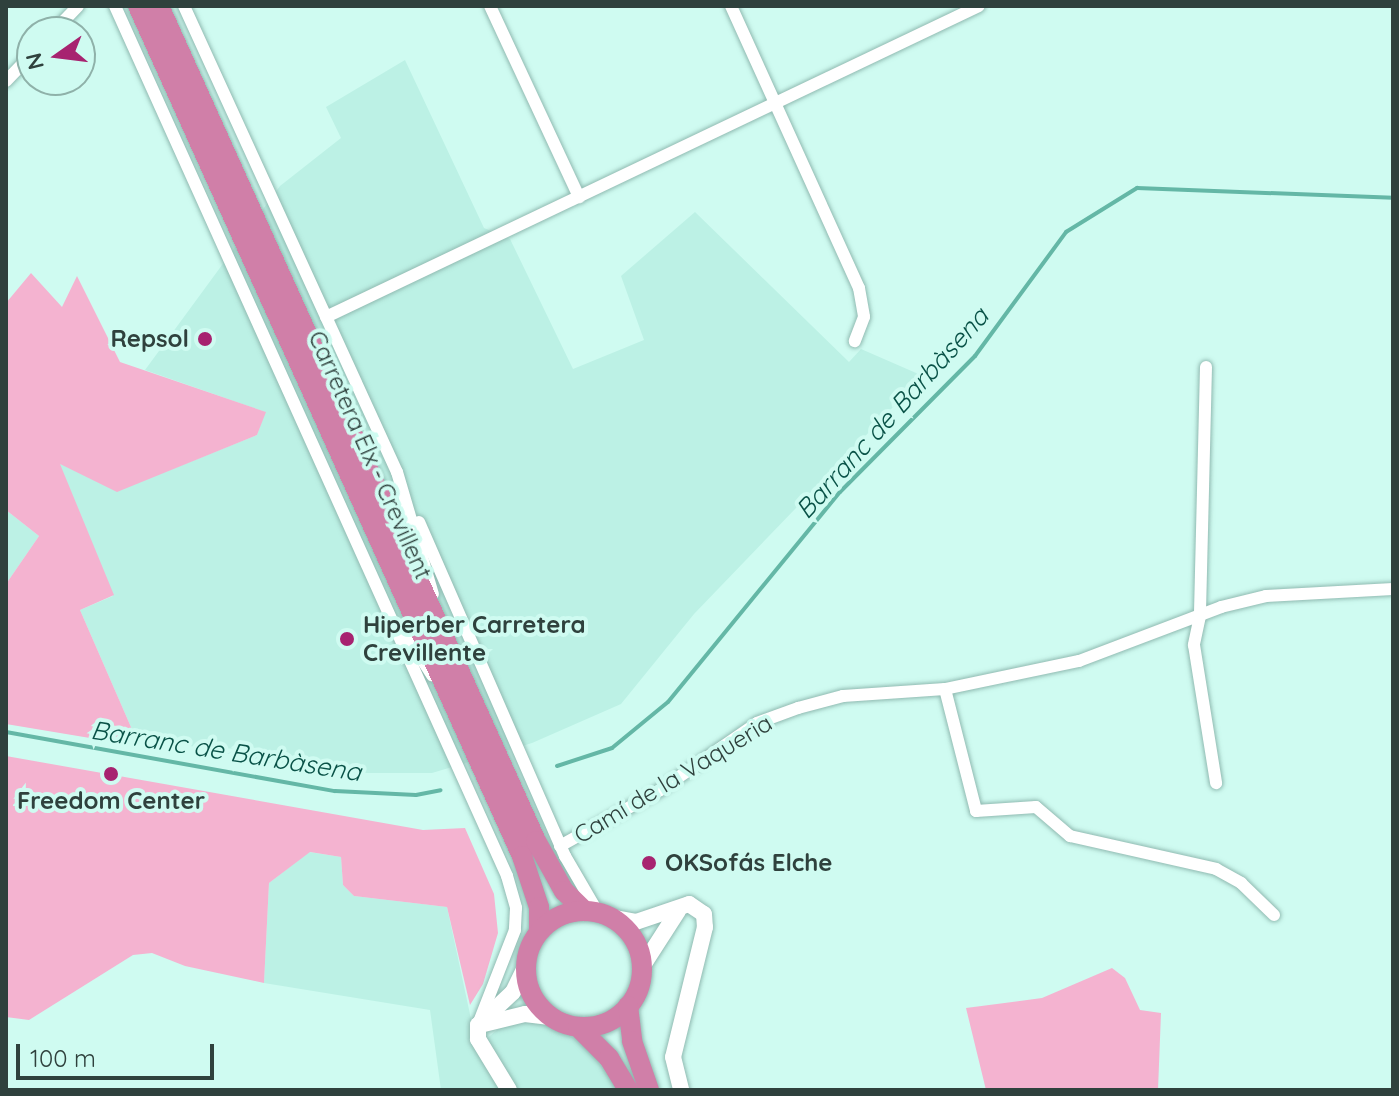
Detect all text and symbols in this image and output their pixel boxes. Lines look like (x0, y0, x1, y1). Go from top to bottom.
north arrow (16, 16, 96, 96)
text: N (19, 50, 50, 73)
water label: Barranc de Barbàsena (789, 301, 995, 525)
place label: Repsol (110, 325, 189, 353)
street label: Carretera Elx - Crevillent (302, 326, 438, 584)
marker: Repsol (196, 330, 214, 348)
place label: Hiperber Carretera Crevillente (363, 611, 586, 667)
marker: Hiperber Carretera Crevillente (338, 630, 356, 648)
street label: Camí de la Vaqueria (569, 708, 777, 850)
water label: Barranc de Barbàsena (89, 714, 363, 788)
marker: Freedom Center (102, 765, 120, 783)
place label: Freedom Center (17, 787, 205, 815)
place label: OKSofás Elche (665, 849, 833, 877)
marker: OKSofás Elche (640, 854, 658, 872)
scale bar (20, 1028, 218, 1078)
text: 100 m (30, 1043, 96, 1073)

